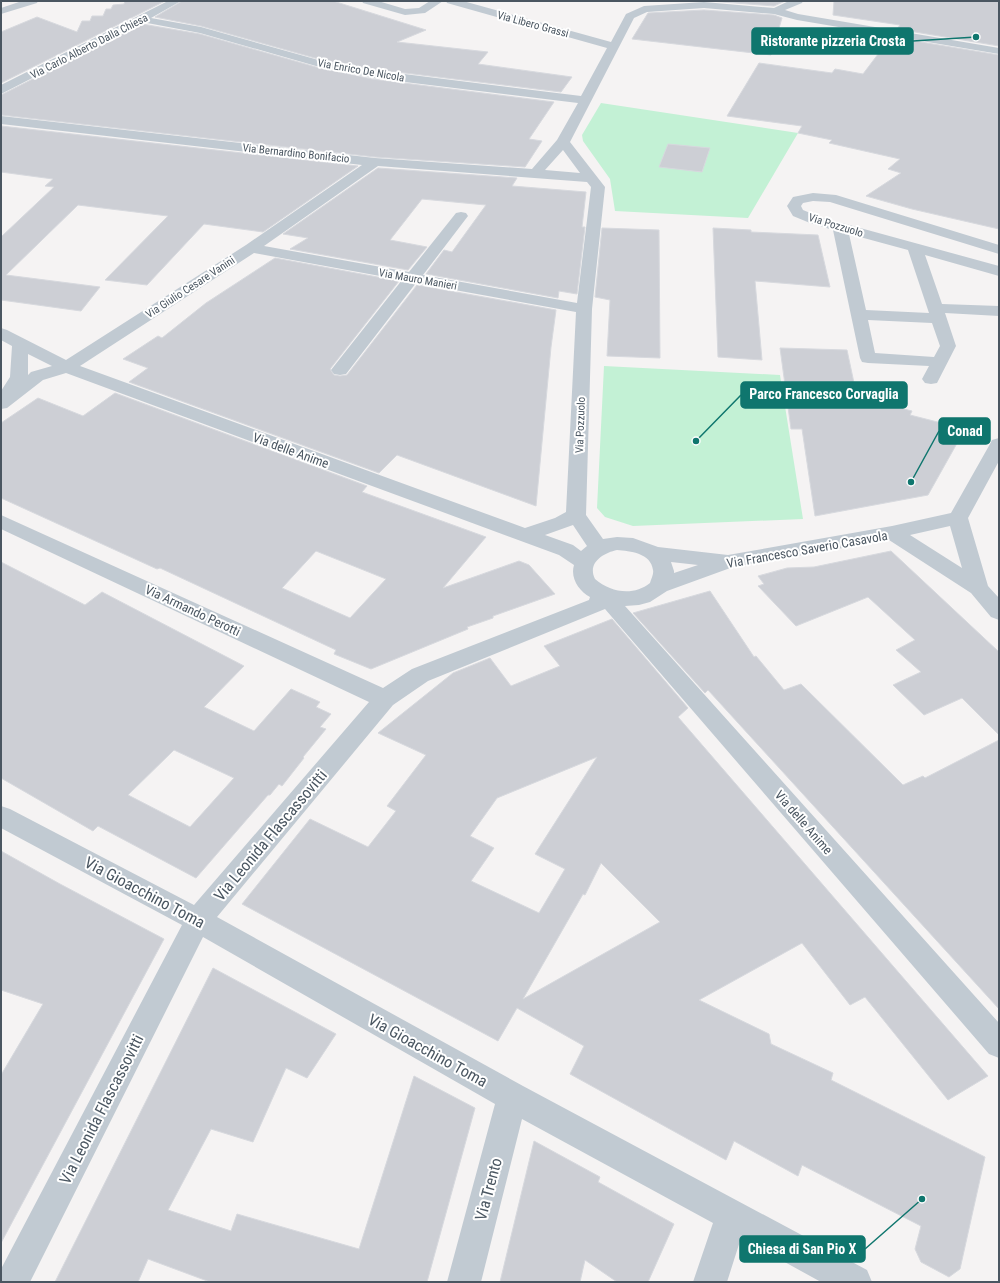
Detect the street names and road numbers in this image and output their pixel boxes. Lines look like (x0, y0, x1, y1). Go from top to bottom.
street label: Via Libero Grassi (496, 9, 570, 40)
street label: Via Carlo Alberto Dalla Chiesa (28, 11, 150, 82)
street label: Via Enrico De Nicola (316, 56, 405, 85)
street label: Via Bernardino Bonifacio (242, 141, 351, 166)
street label: Via Pozzuolo (807, 211, 865, 240)
street label: Via Giulio Cesare Vanini (143, 254, 237, 321)
street label: Via Mauro Manieri (378, 266, 458, 293)
street label: Via Pozzuolo (573, 396, 588, 453)
street label: Via delle Anime (251, 430, 331, 471)
street label: Via Francesco Saverio Casavola (725, 528, 889, 571)
street label: Via Armando Perotti (143, 582, 243, 639)
street label: Via Leonida Flascassovitti (210, 766, 331, 905)
street label: Via delle Anime (772, 787, 835, 857)
street label: Via Gioacchino Toma (81, 853, 208, 932)
street label: Via Gioacchino Toma (365, 1010, 491, 1091)
street label: Via Leonida Flascassovitti (55, 1031, 147, 1187)
street label: Via Trento (471, 1156, 506, 1222)

